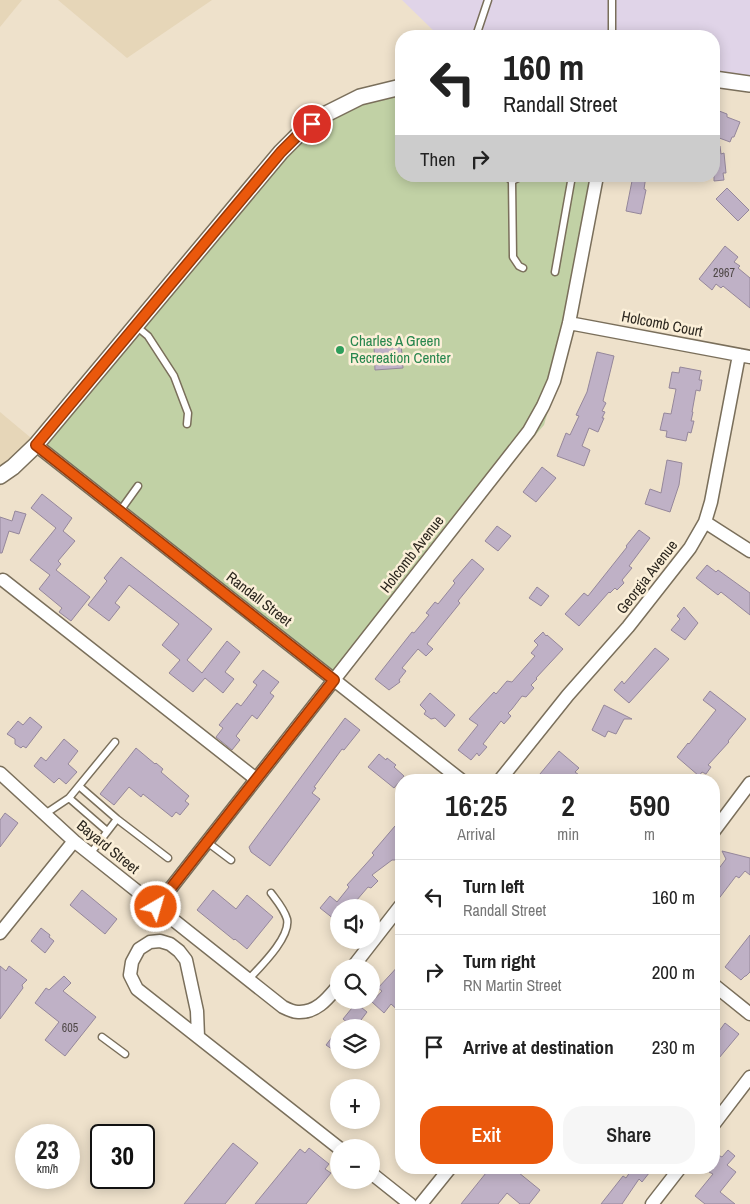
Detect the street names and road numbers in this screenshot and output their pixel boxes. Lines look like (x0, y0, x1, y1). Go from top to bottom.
street label: Holcomb Court (620, 305, 705, 342)
street label: Holcomb Avenue (375, 511, 449, 597)
street label: Georgia Avenue (611, 535, 682, 618)
street label: Randall Street (222, 566, 297, 631)
street label: Bayard Street (72, 815, 145, 879)

